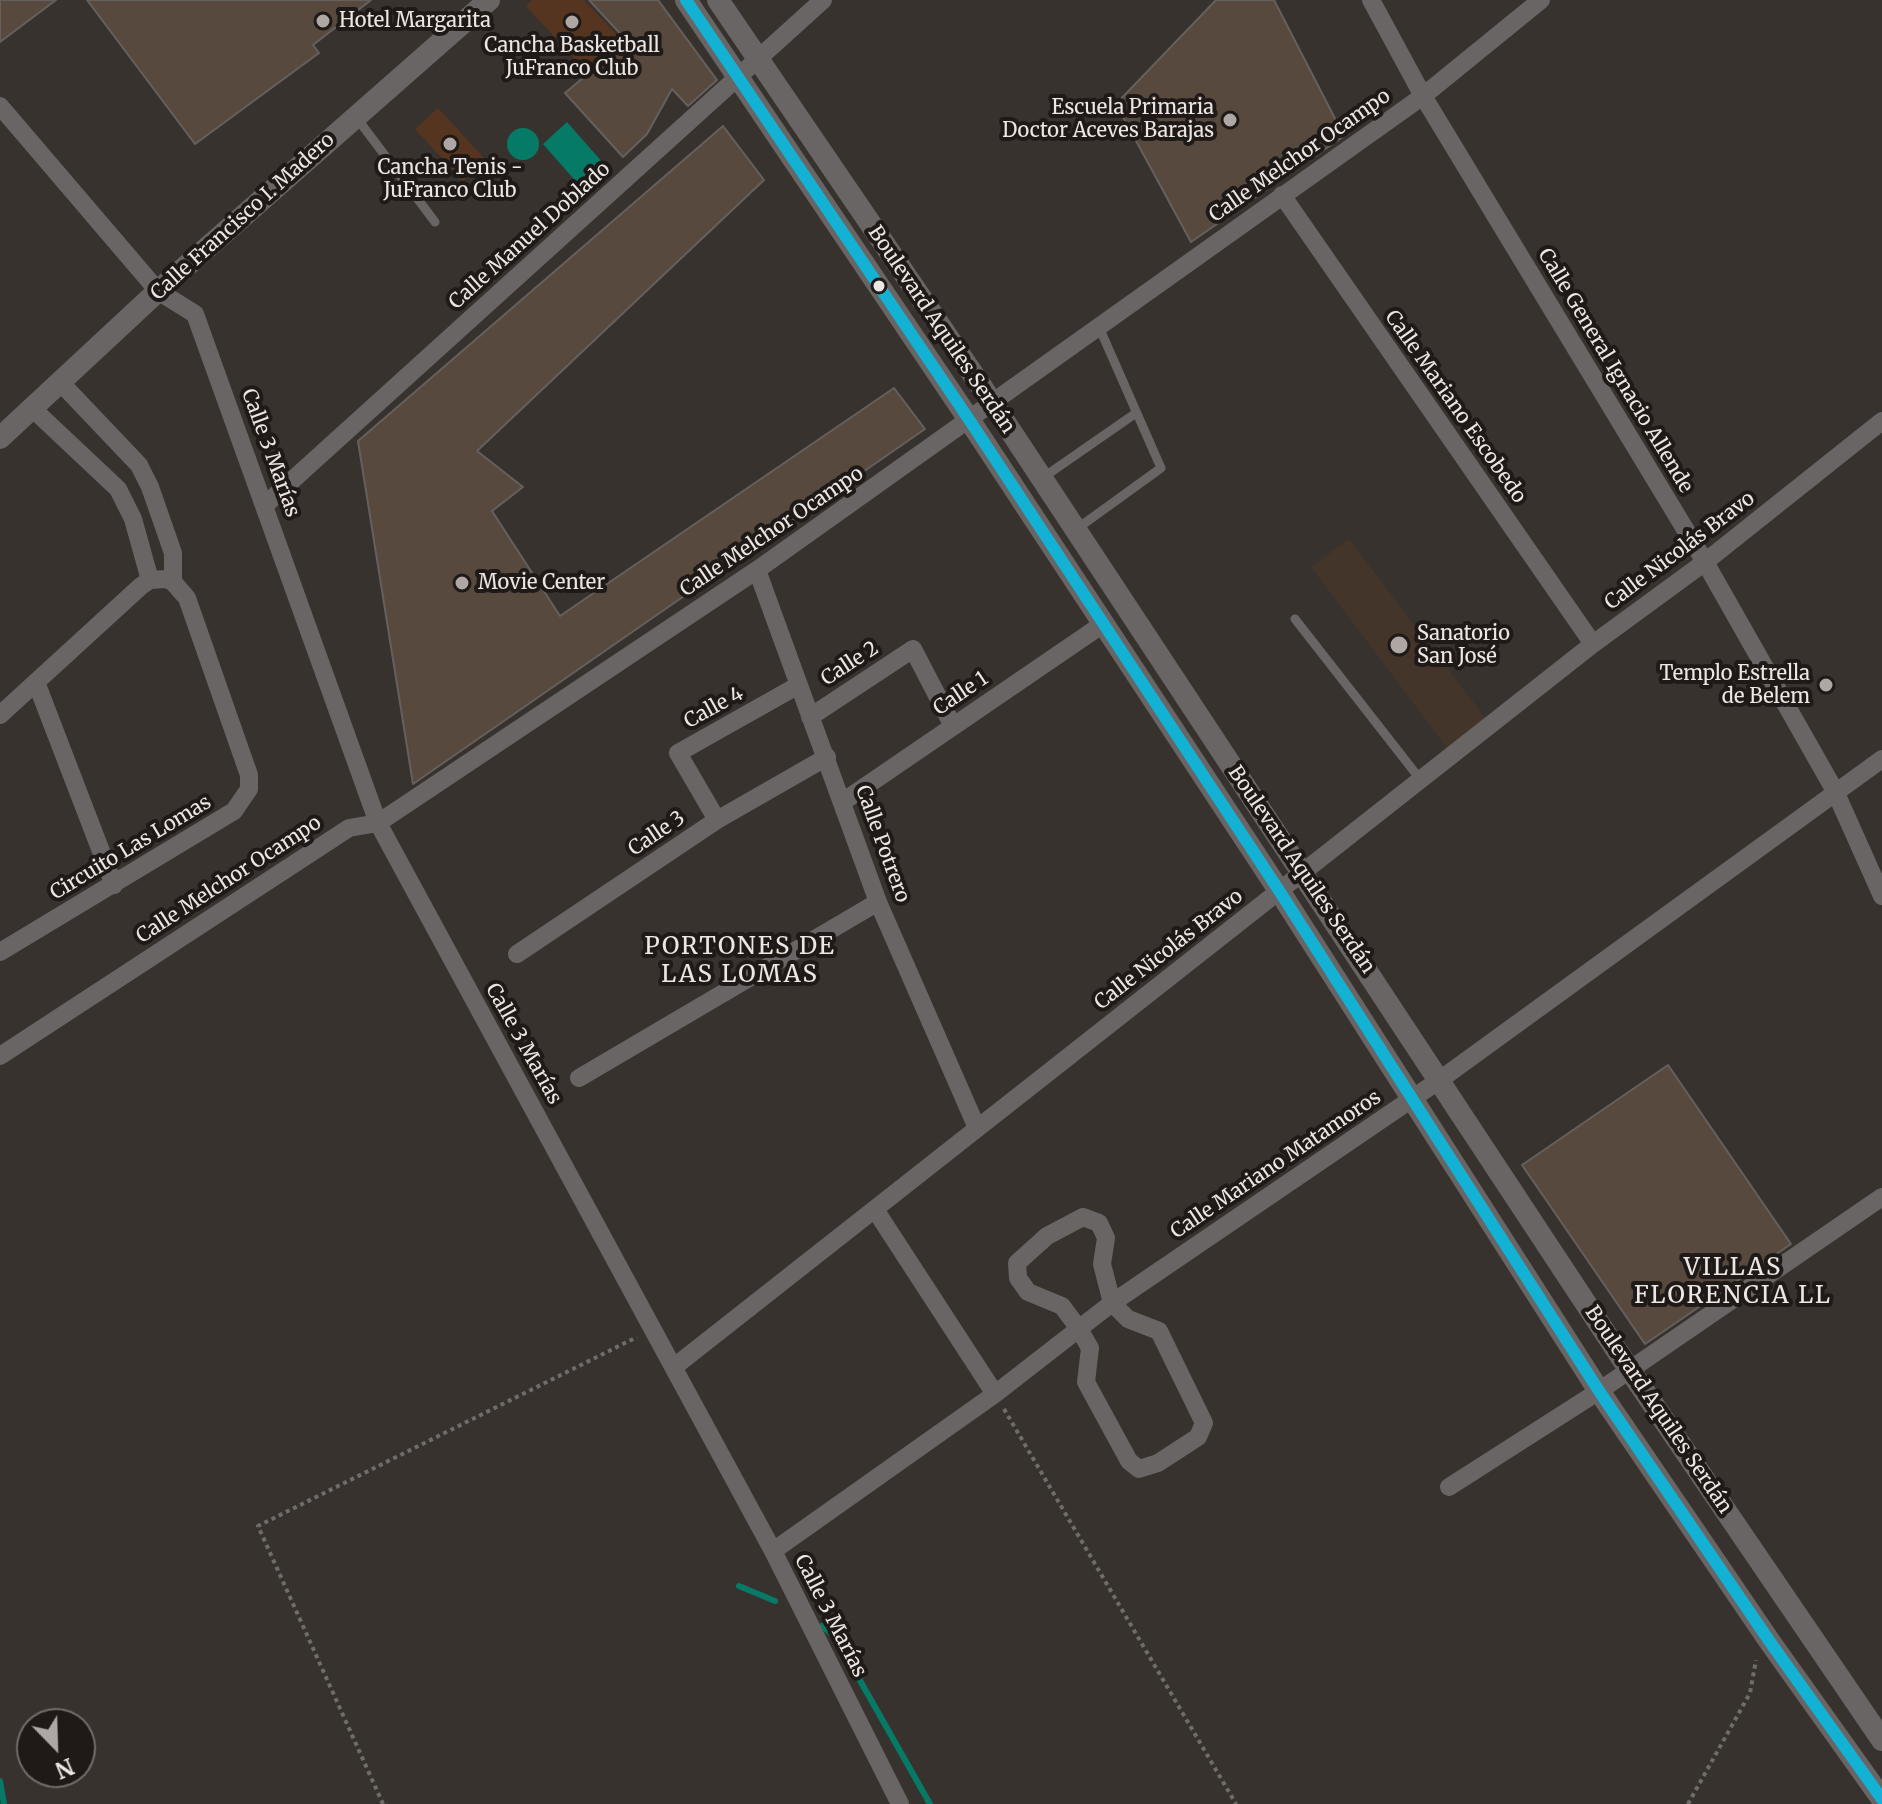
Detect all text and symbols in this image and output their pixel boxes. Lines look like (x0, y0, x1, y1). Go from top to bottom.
place label: Hotel Margarita (339, 9, 491, 33)
marker: Hotel Margarita (314, 12, 332, 30)
marker: Cancha Basketball JuFranco Club (563, 13, 581, 31)
place label: Cancha Basketball JuFranco Club (484, 34, 660, 81)
street label: Calle Melchor Ocampo (1205, 84, 1395, 228)
place label: Escuela Primaria Doctor Aceves Barajas (1002, 96, 1214, 143)
marker: Escuela Primaria Doctor Aceves Barajas (1221, 111, 1239, 129)
street label: Calle Francisco I. Madero (146, 128, 340, 306)
marker: Cancha Tenis - JuFranco Club (441, 135, 459, 153)
place label: Cancha Tenis - JuFranco Club (377, 156, 523, 203)
street label: Calle Manuel Doblado (445, 157, 615, 315)
street label: Boulevard Aquiles Serdán (863, 222, 1019, 438)
street label: Calle General Ignacio Allende (1532, 245, 1698, 497)
unlabelled marker (871, 278, 887, 294)
street label: Calle Mariano Escobedo (1379, 306, 1531, 508)
street label: Calle 3 Marías (236, 386, 304, 520)
street label: Calle Melchor Ocampo (676, 462, 868, 602)
street label: Calle Nicolás Bravo (1600, 487, 1760, 615)
place label: Movie Center (478, 571, 605, 595)
marker: Movie Center (453, 574, 471, 592)
place label: Sanatorio San José (1417, 622, 1510, 669)
marker: Sanatorio San José (1388, 634, 1410, 656)
street label: Calle 2 (817, 637, 883, 691)
place label: Templo Estrella de Belem (1659, 662, 1810, 709)
street label: Calle 1 (929, 667, 993, 721)
marker: Templo Estrella de Belem (1817, 676, 1835, 694)
street label: Calle 4 (680, 682, 748, 734)
street label: Boulevard Aquiles Serdán (1223, 762, 1379, 978)
street label: Calle Potrero (850, 782, 914, 906)
street label: Circuito Las Lomas (46, 790, 216, 906)
street label: Calle 3 (624, 806, 690, 862)
street label: Calle Melchor Ocampo (132, 811, 326, 949)
street label: Calle Nicolás Bravo (1090, 885, 1248, 1015)
district label: PORTONES DE LAS LOMAS (644, 933, 836, 989)
street label: Calle 3 Marías (480, 979, 566, 1109)
street label: Calle Mariano Matamoros (1166, 1086, 1386, 1244)
district label: VILLAS FLORENCIA LL (1634, 1254, 1832, 1310)
street label: Boulevard Aquiles Serdán (1580, 1302, 1736, 1518)
street label: Calle 3 Marías (789, 1551, 871, 1681)
north arrow (16, 1708, 96, 1788)
text: N (51, 1752, 78, 1785)

